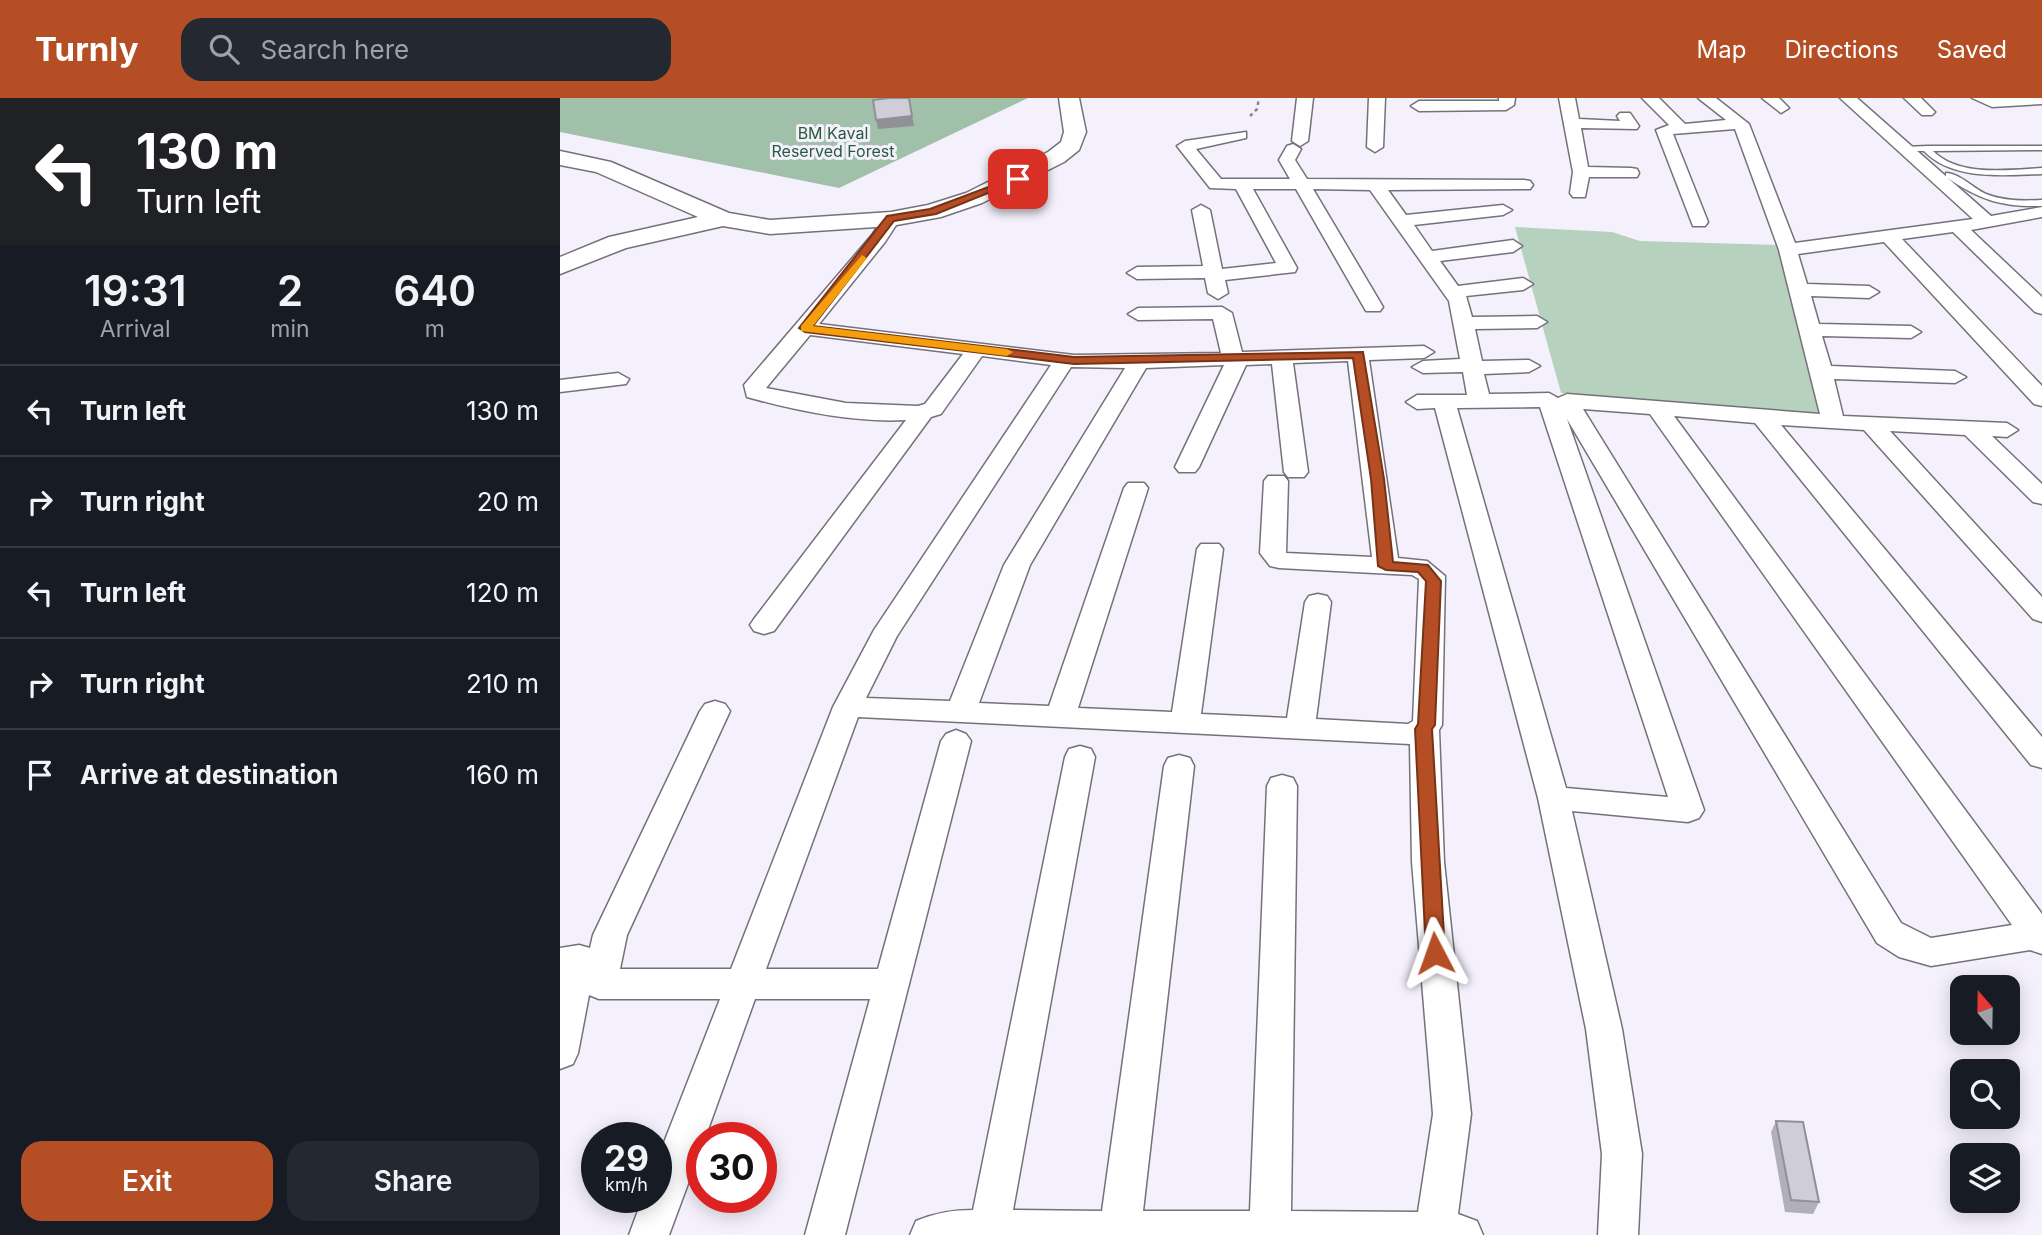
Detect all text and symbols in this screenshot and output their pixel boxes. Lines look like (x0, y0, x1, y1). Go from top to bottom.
search box (181, 18, 671, 81)
text: Turnly (35, 29, 139, 69)
icon: search (205, 30, 243, 68)
text: Search here (261, 34, 409, 65)
text: Map (1697, 35, 1746, 64)
text: Directions (1784, 35, 1899, 64)
text: Saved (1937, 35, 2007, 64)
text: 130 m (136, 122, 278, 181)
park label: BM Kaval Reserved Forest (772, 123, 894, 161)
icon: left (21, 126, 112, 217)
pin (988, 149, 1048, 209)
icon: arrive (999, 160, 1037, 198)
text: Turn left (136, 182, 261, 221)
text: 19:31 (84, 265, 186, 316)
text: 2 (277, 265, 303, 316)
text: 640 (394, 265, 476, 316)
text: Arrival (100, 315, 171, 343)
text: min (270, 315, 310, 343)
text: m (425, 315, 445, 343)
icon: left (21, 392, 59, 430)
text: Turn left (80, 395, 186, 426)
text: 130 m (466, 395, 539, 426)
icon: right (21, 483, 59, 521)
text: Turn right (80, 486, 205, 517)
text: 20 m (477, 486, 539, 517)
icon: left (21, 574, 59, 612)
text: Turn left (80, 577, 186, 608)
text: 120 m (466, 577, 539, 608)
icon: right (21, 665, 59, 703)
text: Turn right (80, 668, 205, 699)
text: 210 m (466, 668, 539, 699)
icon: arrive (21, 756, 59, 794)
text: Arrive at destination (80, 759, 339, 790)
text: 160 m (466, 759, 539, 790)
position arrow (1398, 916, 1472, 990)
north arrow (1950, 975, 2020, 1045)
map controls (1950, 975, 2020, 1213)
button: search (1950, 1059, 2020, 1129)
speed limit sign: 30 (686, 1122, 777, 1213)
text: 29 (604, 1137, 649, 1179)
button: Exit (21, 1141, 273, 1221)
button: Share (287, 1141, 539, 1221)
button: layers (1950, 1143, 2020, 1213)
text: km/h (605, 1174, 648, 1195)

